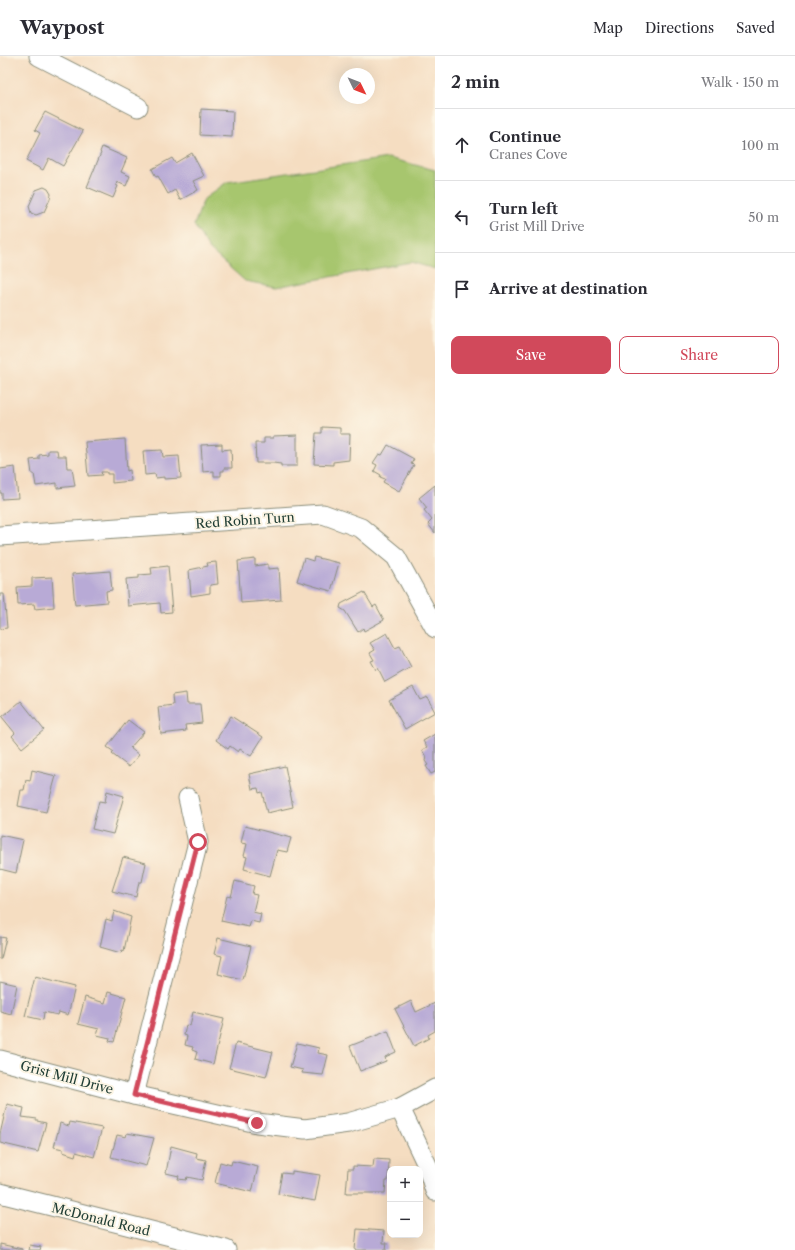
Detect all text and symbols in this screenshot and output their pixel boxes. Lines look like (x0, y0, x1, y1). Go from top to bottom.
text: Waypost (20, 16, 104, 39)
text: Map (593, 19, 623, 37)
text: Directions (645, 19, 714, 37)
text: Saved (736, 19, 775, 37)
north arrow (339, 68, 375, 104)
text: 2 min (451, 72, 500, 92)
text: Walk · 150 m (701, 74, 779, 90)
text: Continue (489, 127, 561, 146)
icon: ahead (451, 134, 473, 156)
text: 100 m (741, 137, 779, 153)
text: Cranes Cove (489, 146, 567, 162)
text: Turn left (489, 199, 558, 218)
icon: left (451, 206, 473, 228)
text: 50 m (748, 209, 779, 225)
text: Grist Mill Drive (489, 218, 585, 234)
icon: arrive (451, 278, 473, 300)
text: Arrive at destination (489, 279, 648, 298)
button: Save (451, 336, 611, 374)
button: Share (619, 336, 779, 374)
street label: Red Robin Turn (195, 509, 295, 531)
route start (189, 833, 207, 851)
street label: Grist Mill Drive (19, 1057, 115, 1097)
route end (248, 1114, 266, 1132)
map controls (387, 1166, 423, 1238)
button: + (387, 1166, 423, 1202)
street label: McDonald Road (50, 1199, 152, 1239)
button: − (387, 1202, 423, 1238)

